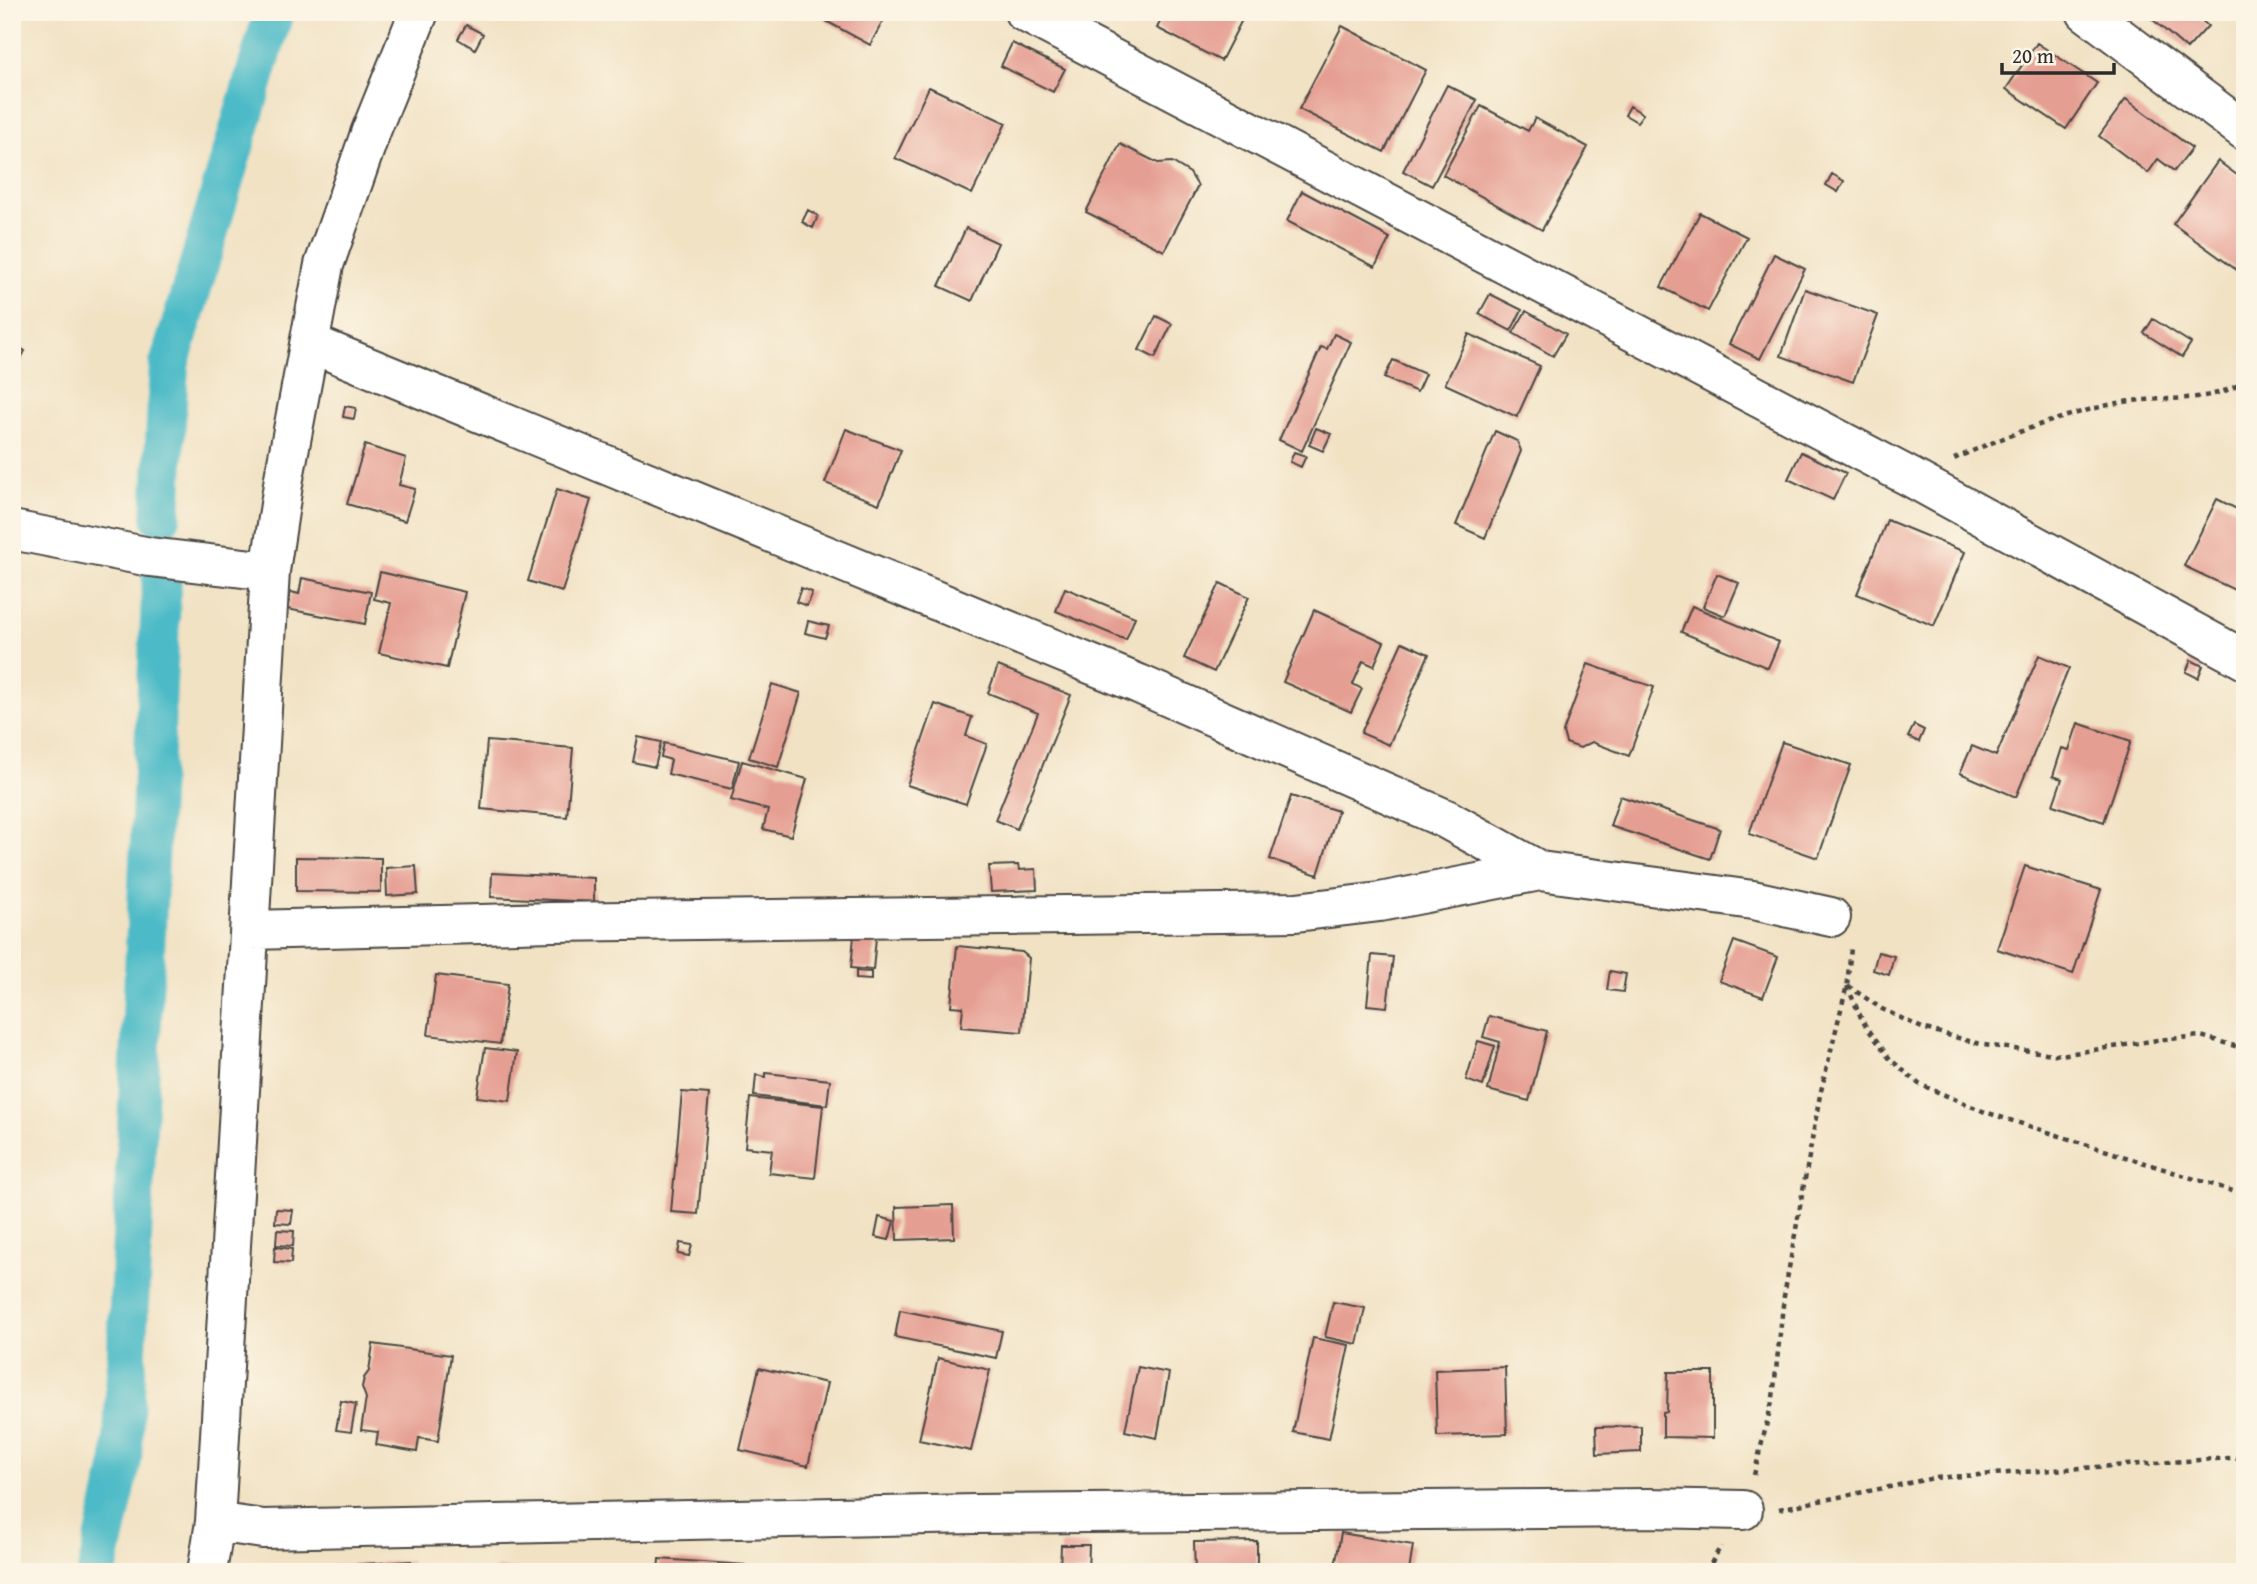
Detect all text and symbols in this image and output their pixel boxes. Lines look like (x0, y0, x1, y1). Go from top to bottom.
scale bar (2002, 32, 2114, 76)
text: 20 m (2012, 40, 2054, 71)

